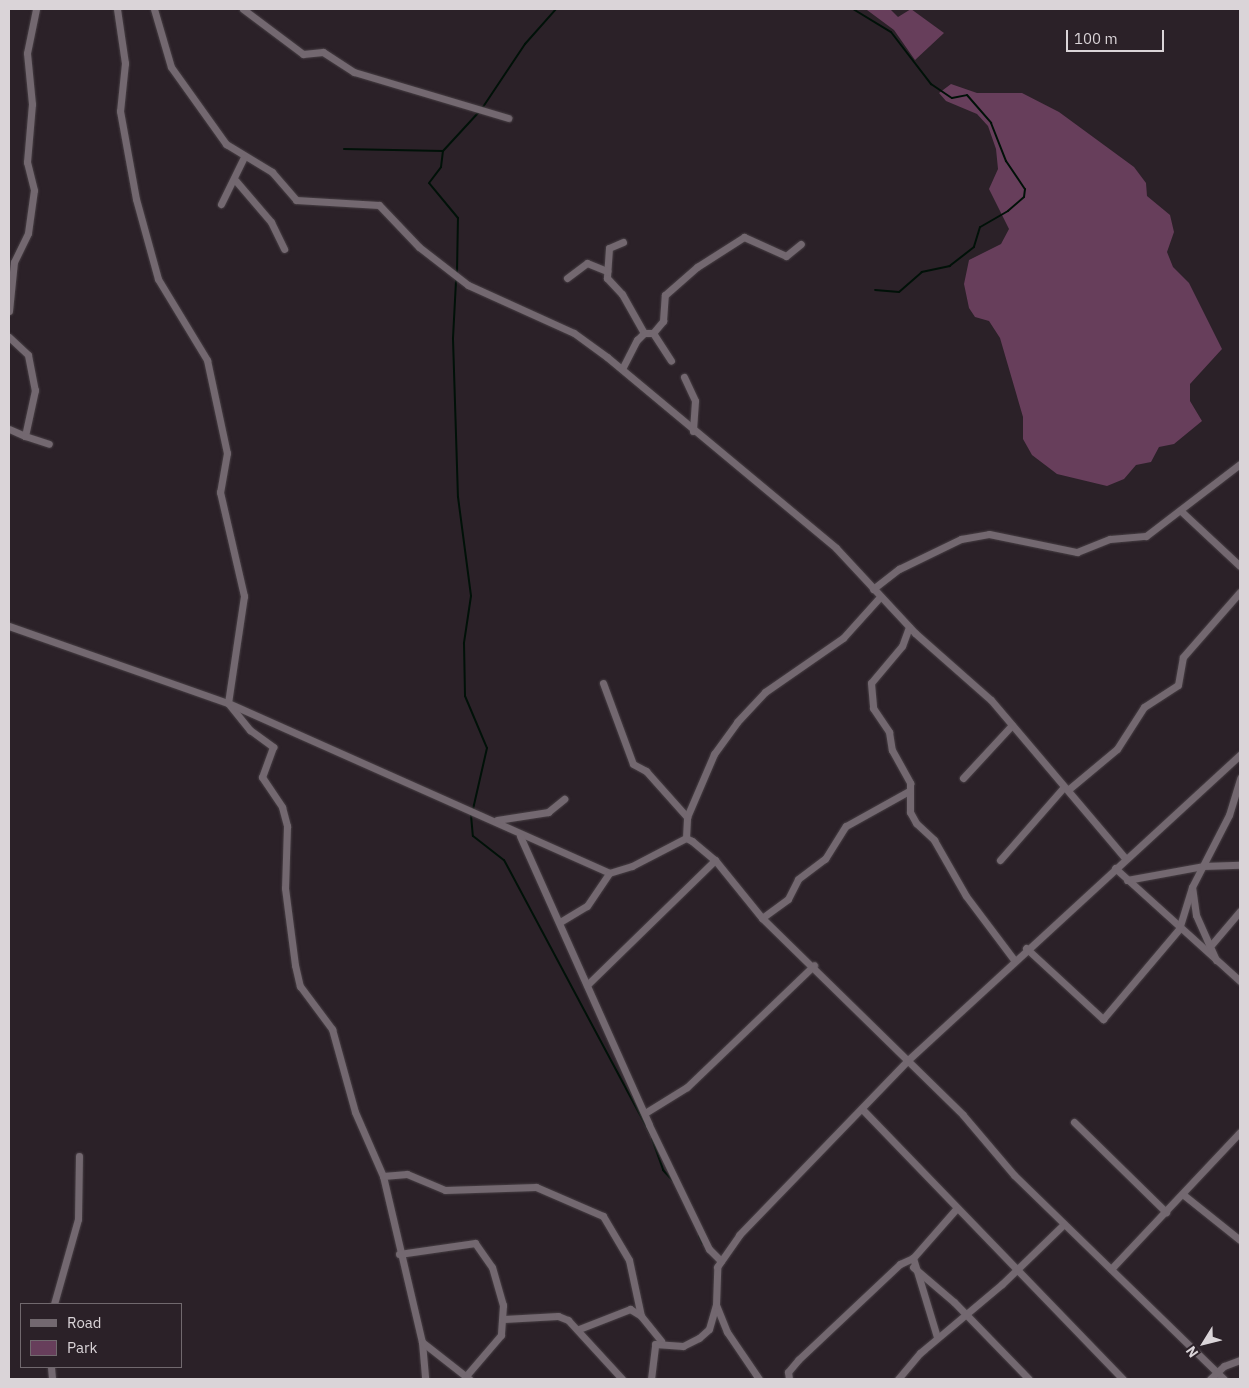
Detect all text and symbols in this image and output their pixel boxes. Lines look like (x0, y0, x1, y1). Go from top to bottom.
scale bar (1069, 20, 1166, 52)
text: 100 m (1074, 29, 1118, 48)
legend (20, 1303, 182, 1368)
text: Road (67, 1313, 102, 1332)
north arrow (1179, 1318, 1229, 1368)
text: Park (67, 1338, 97, 1357)
text: N (1182, 1342, 1202, 1361)

